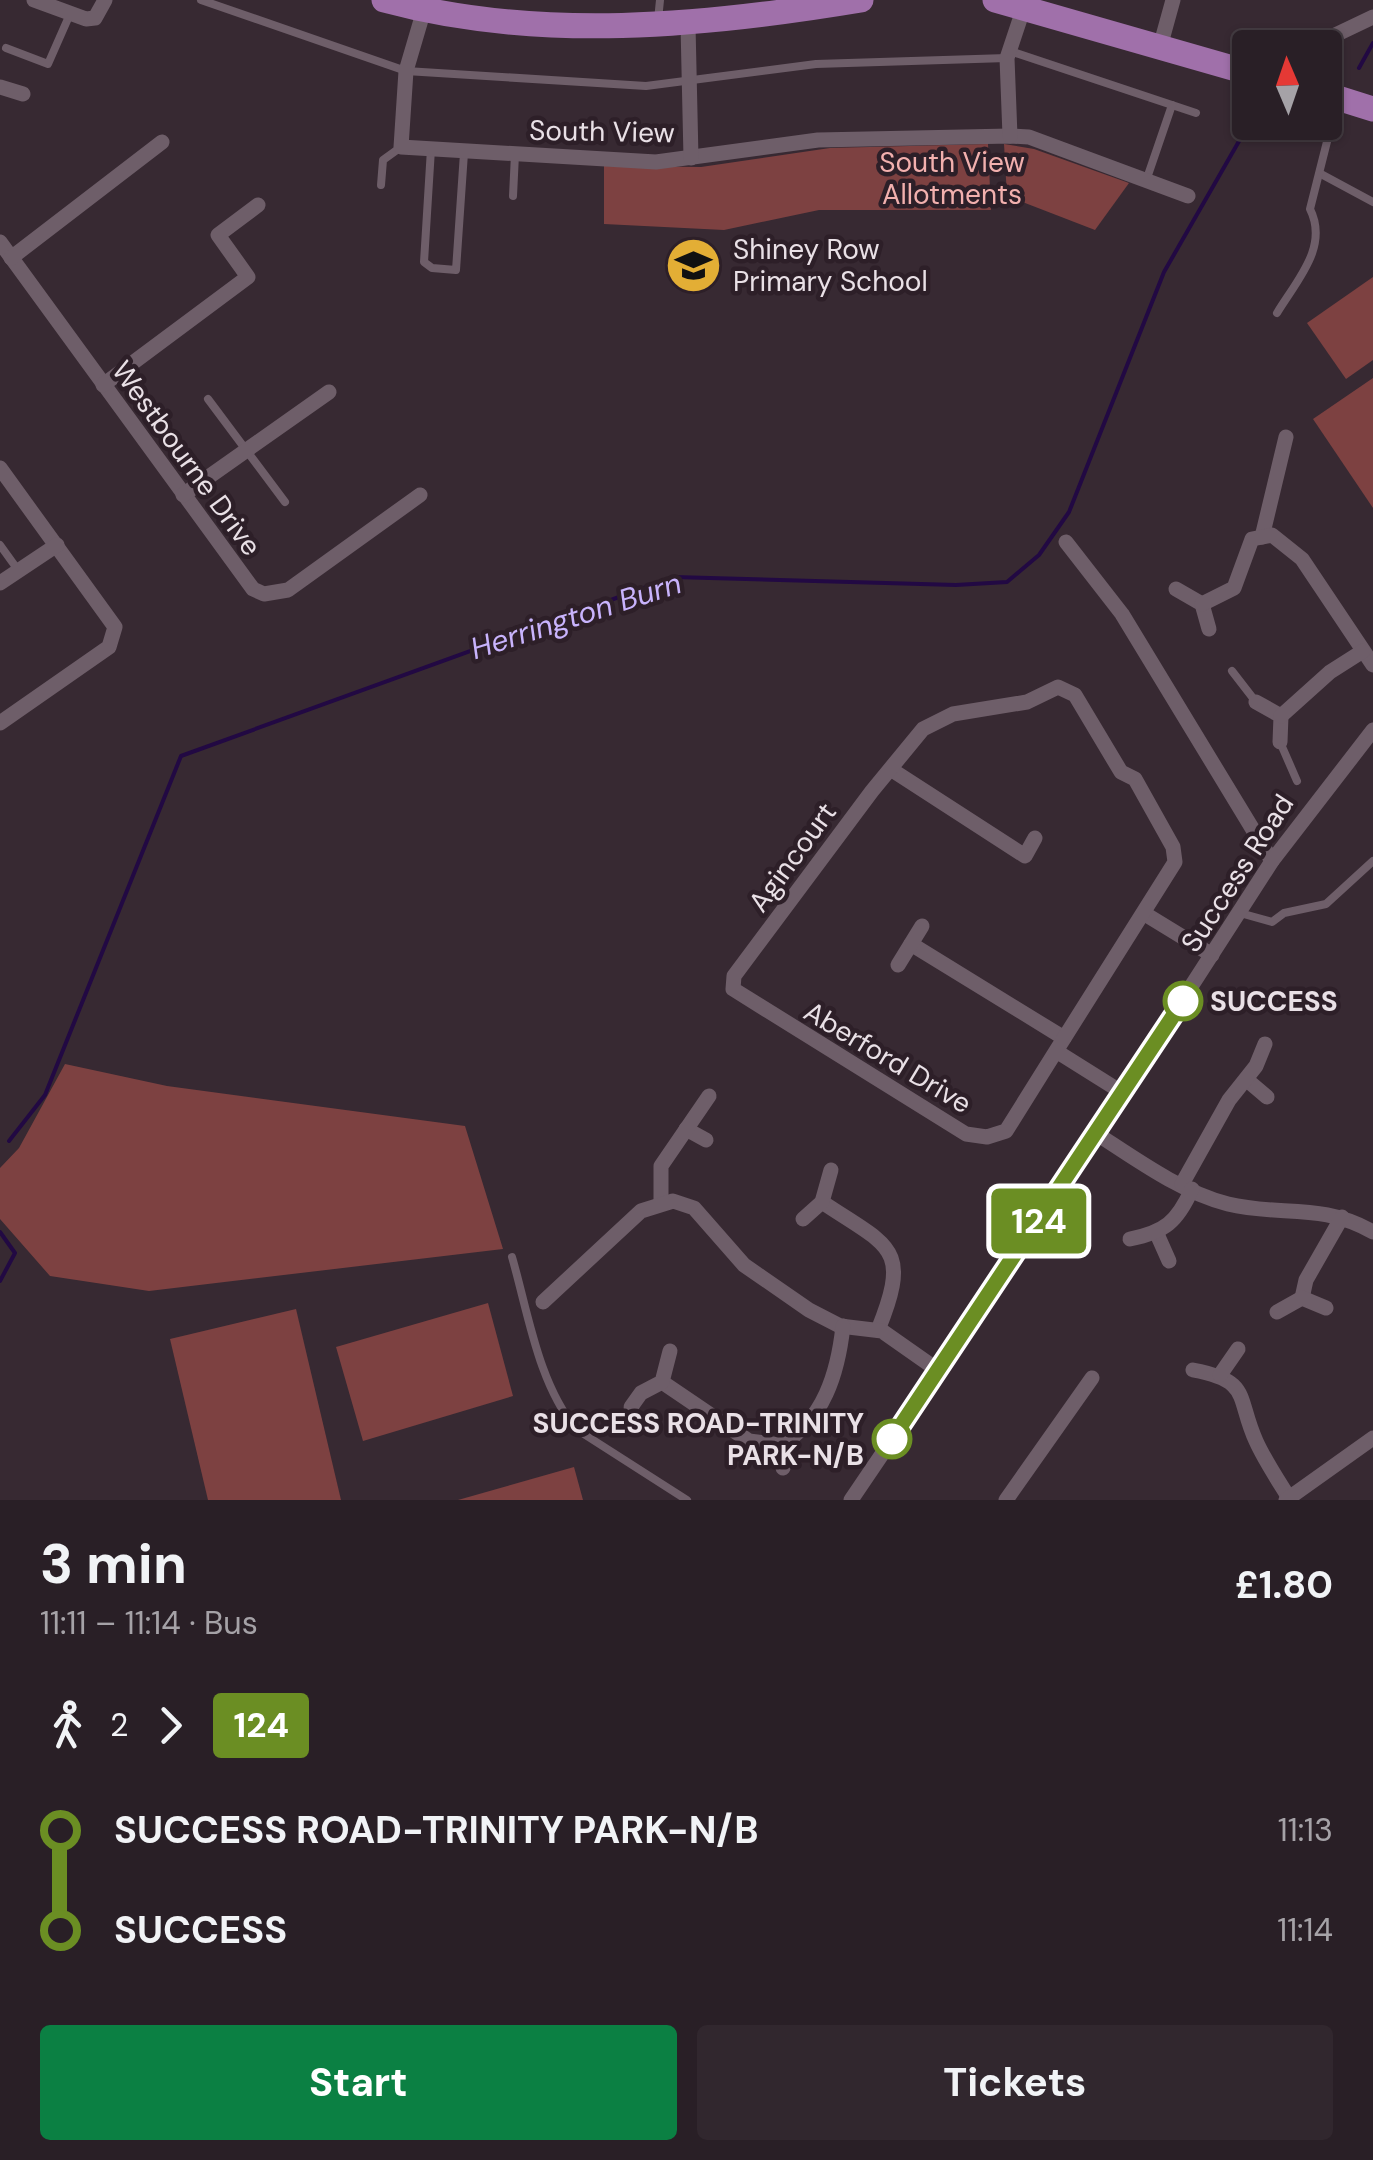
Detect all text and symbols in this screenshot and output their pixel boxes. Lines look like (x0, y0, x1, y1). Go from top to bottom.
north arrow (1232, 30, 1342, 140)
map controls (1232, 30, 1342, 140)
street label: South View (529, 112, 675, 151)
park label: South View Allotments (879, 144, 1025, 213)
place label: Shiney Row Primary School (733, 231, 928, 300)
school or university icon: Shiney Row Primary School (664, 235, 724, 295)
street label: Westbourne Drive (103, 353, 270, 563)
water label: Herrington Burn (466, 563, 686, 668)
street label: Success Road (1173, 787, 1302, 959)
street label: Agincourt (740, 795, 845, 920)
marker: SUCCESS (1164, 982, 1202, 1020)
place label: SUCCESS (1210, 983, 1338, 1020)
street label: Aberford Drive (797, 993, 978, 1122)
line badge: 124 (982, 1188, 1096, 1254)
text: 124 (1011, 1198, 1067, 1244)
place label: SUCCESS ROAD-TRINITY PARK-N/B (533, 1405, 864, 1474)
marker: SUCCESS ROAD-TRINITY PARK-N/B (873, 1420, 911, 1458)
text: 3 min (40, 1528, 187, 1600)
text: £1.80 (1235, 1560, 1333, 1610)
text: 11:11 – 11:14 · Bus (40, 1602, 258, 1644)
icon: walk (40, 1698, 95, 1753)
icon: forward (143, 1698, 198, 1753)
text: 124 (233, 1702, 289, 1748)
text: 2 (110, 1704, 128, 1746)
text: SUCCESS ROAD-TRINITY PARK-N/B (114, 1805, 759, 1855)
text: 11:13 (1278, 1809, 1333, 1851)
text: SUCCESS (114, 1905, 287, 1955)
text: 11:14 (1277, 1909, 1333, 1951)
button: Start (40, 2025, 677, 2140)
button: Tickets (697, 2025, 1333, 2140)

